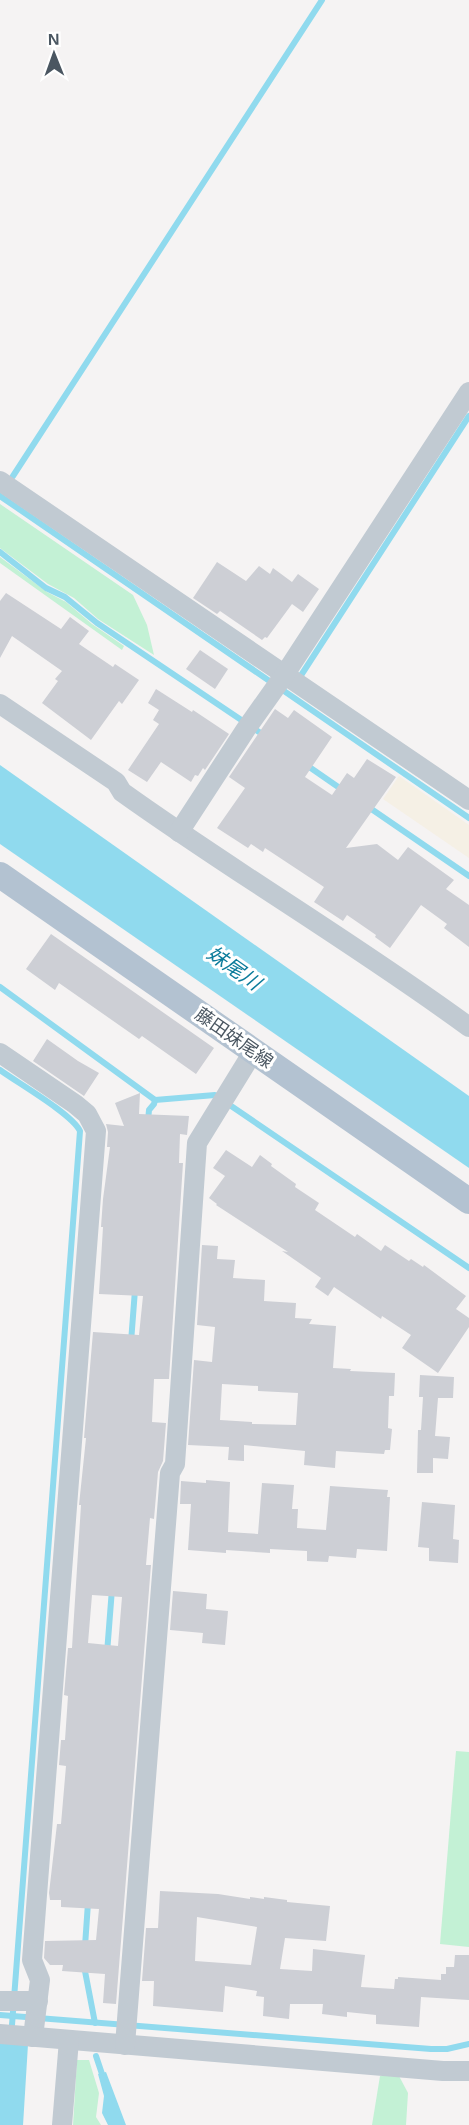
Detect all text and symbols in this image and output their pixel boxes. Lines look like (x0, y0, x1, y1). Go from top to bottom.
north arrow (24, 24, 84, 84)
text: N (48, 31, 60, 48)
water label: 妹尾川 (203, 942, 267, 995)
street label: 藤田妹尾線 (191, 1004, 277, 1072)

